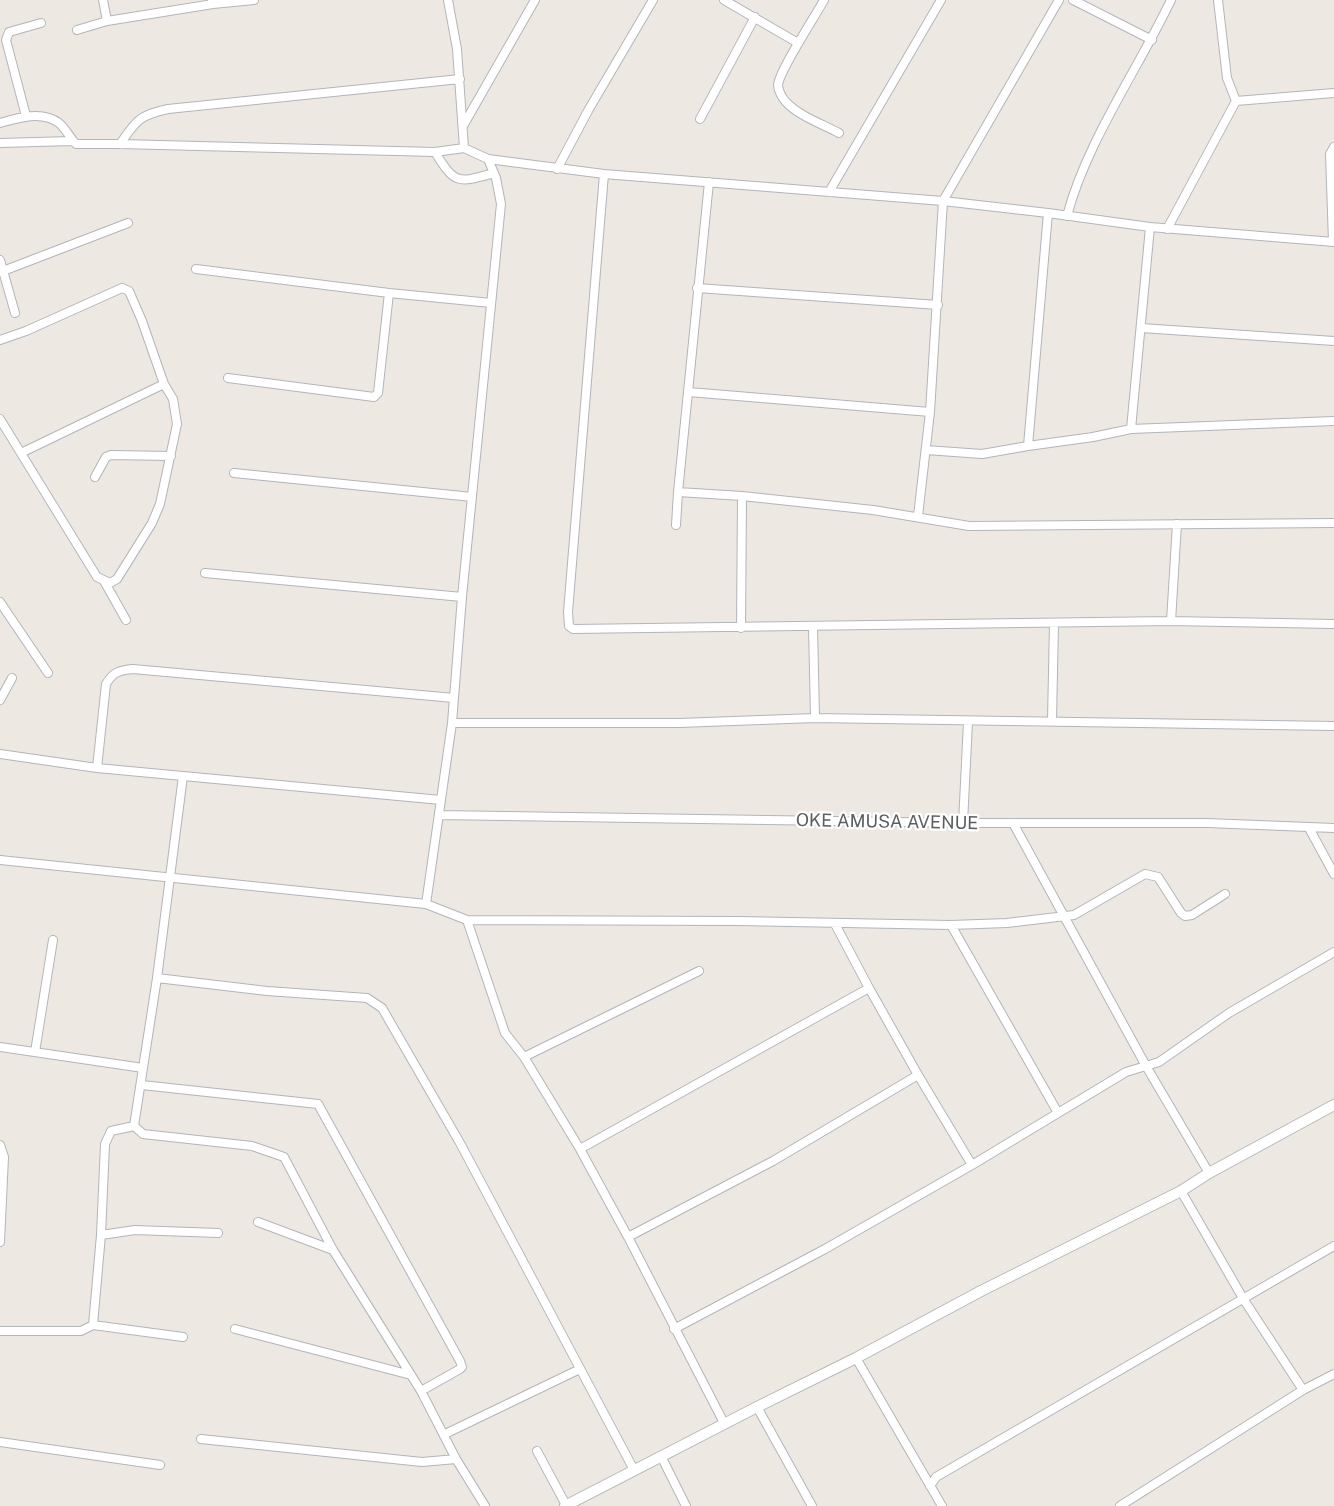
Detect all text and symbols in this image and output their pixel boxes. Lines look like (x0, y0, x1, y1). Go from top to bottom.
street label: OKE AMUSA AVENUE (796, 810, 978, 834)

